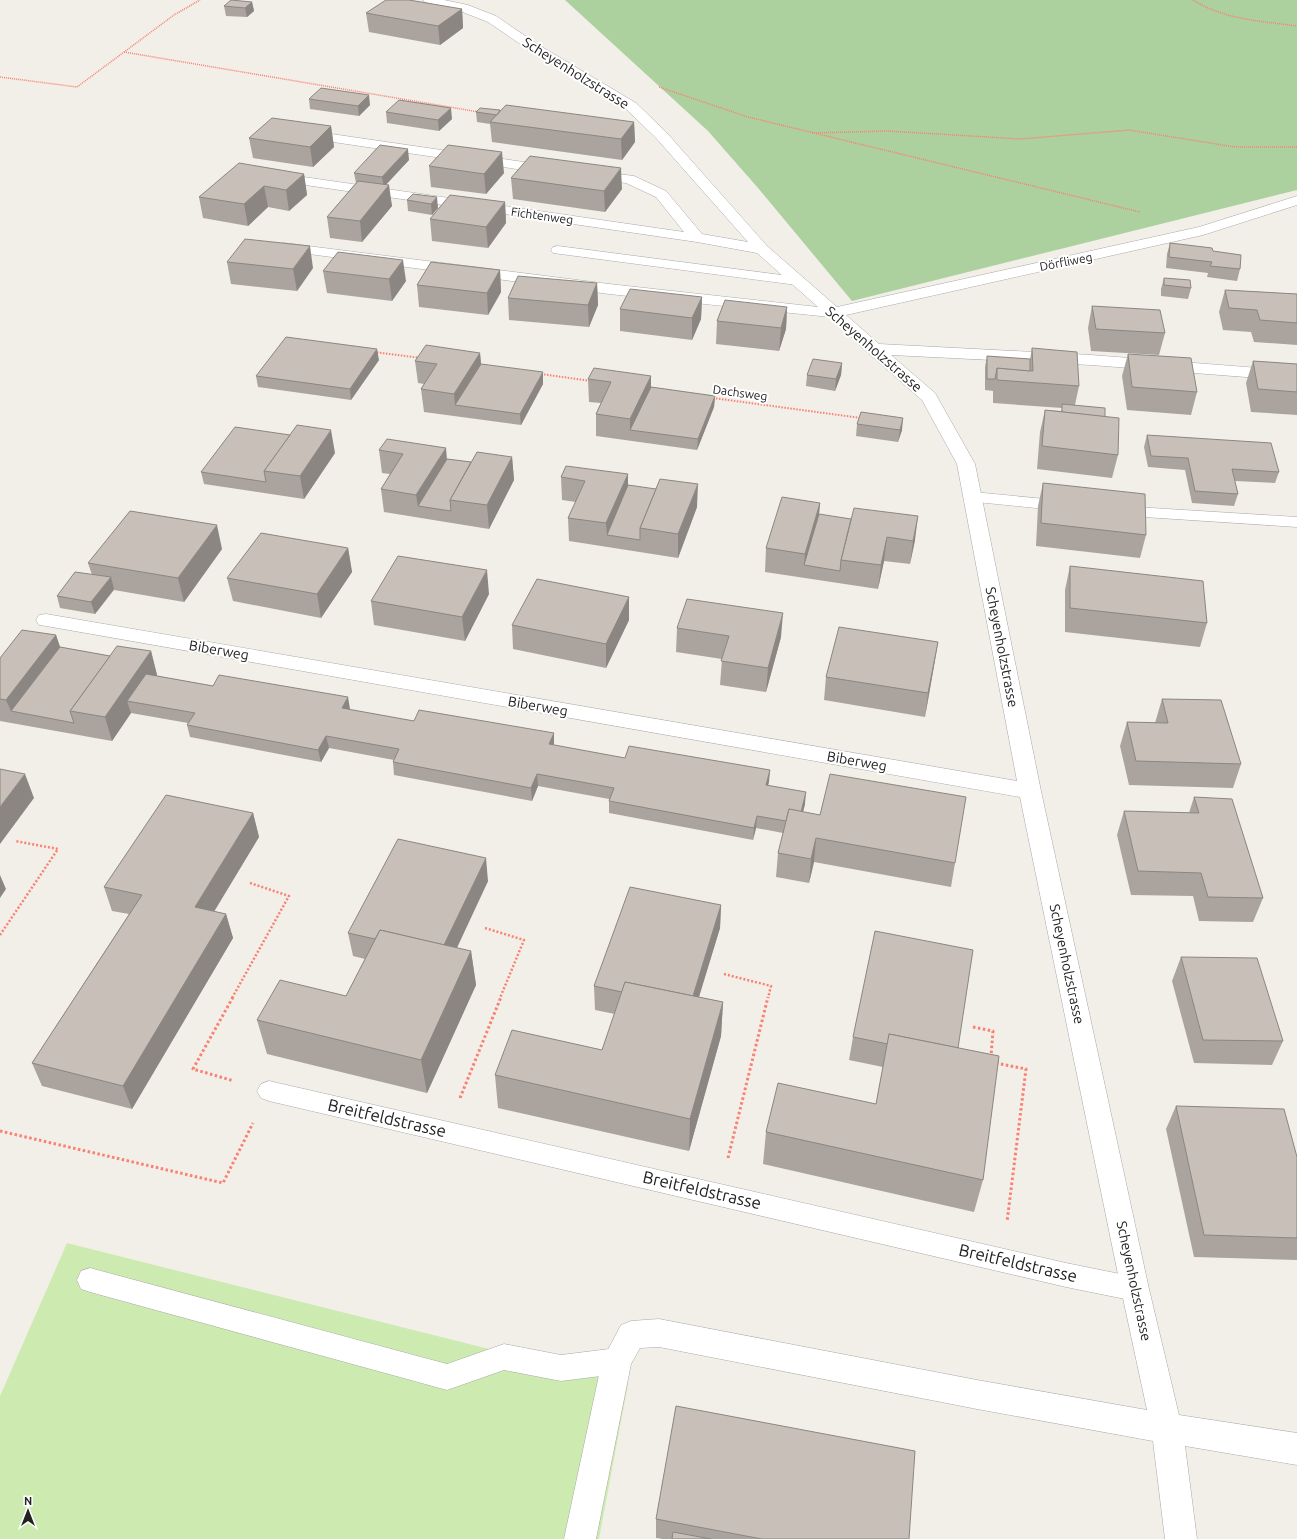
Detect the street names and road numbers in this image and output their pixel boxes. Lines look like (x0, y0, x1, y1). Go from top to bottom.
street label: Scheyenholzstrasse (520, 34, 632, 112)
street label: Fichtenweg (510, 205, 574, 226)
street label: Dörfliweg (1038, 250, 1093, 273)
street label: Scheyenholzstrasse (823, 303, 925, 395)
street label: Dachsweg (712, 382, 768, 403)
street label: Scheyenholzstrasse (982, 585, 1022, 709)
street label: Biberweg (188, 637, 250, 663)
street label: Biberweg (507, 693, 569, 719)
street label: Biberweg (826, 748, 888, 774)
street label: Scheyenholzstrasse (1046, 903, 1088, 1025)
street label: Breitfeldstrasse (326, 1095, 448, 1140)
street label: Breitfeldstrasse (641, 1167, 763, 1212)
street label: Scheyenholzstrasse (1113, 1220, 1155, 1342)
street label: Breitfeldstrasse (957, 1240, 1079, 1285)

